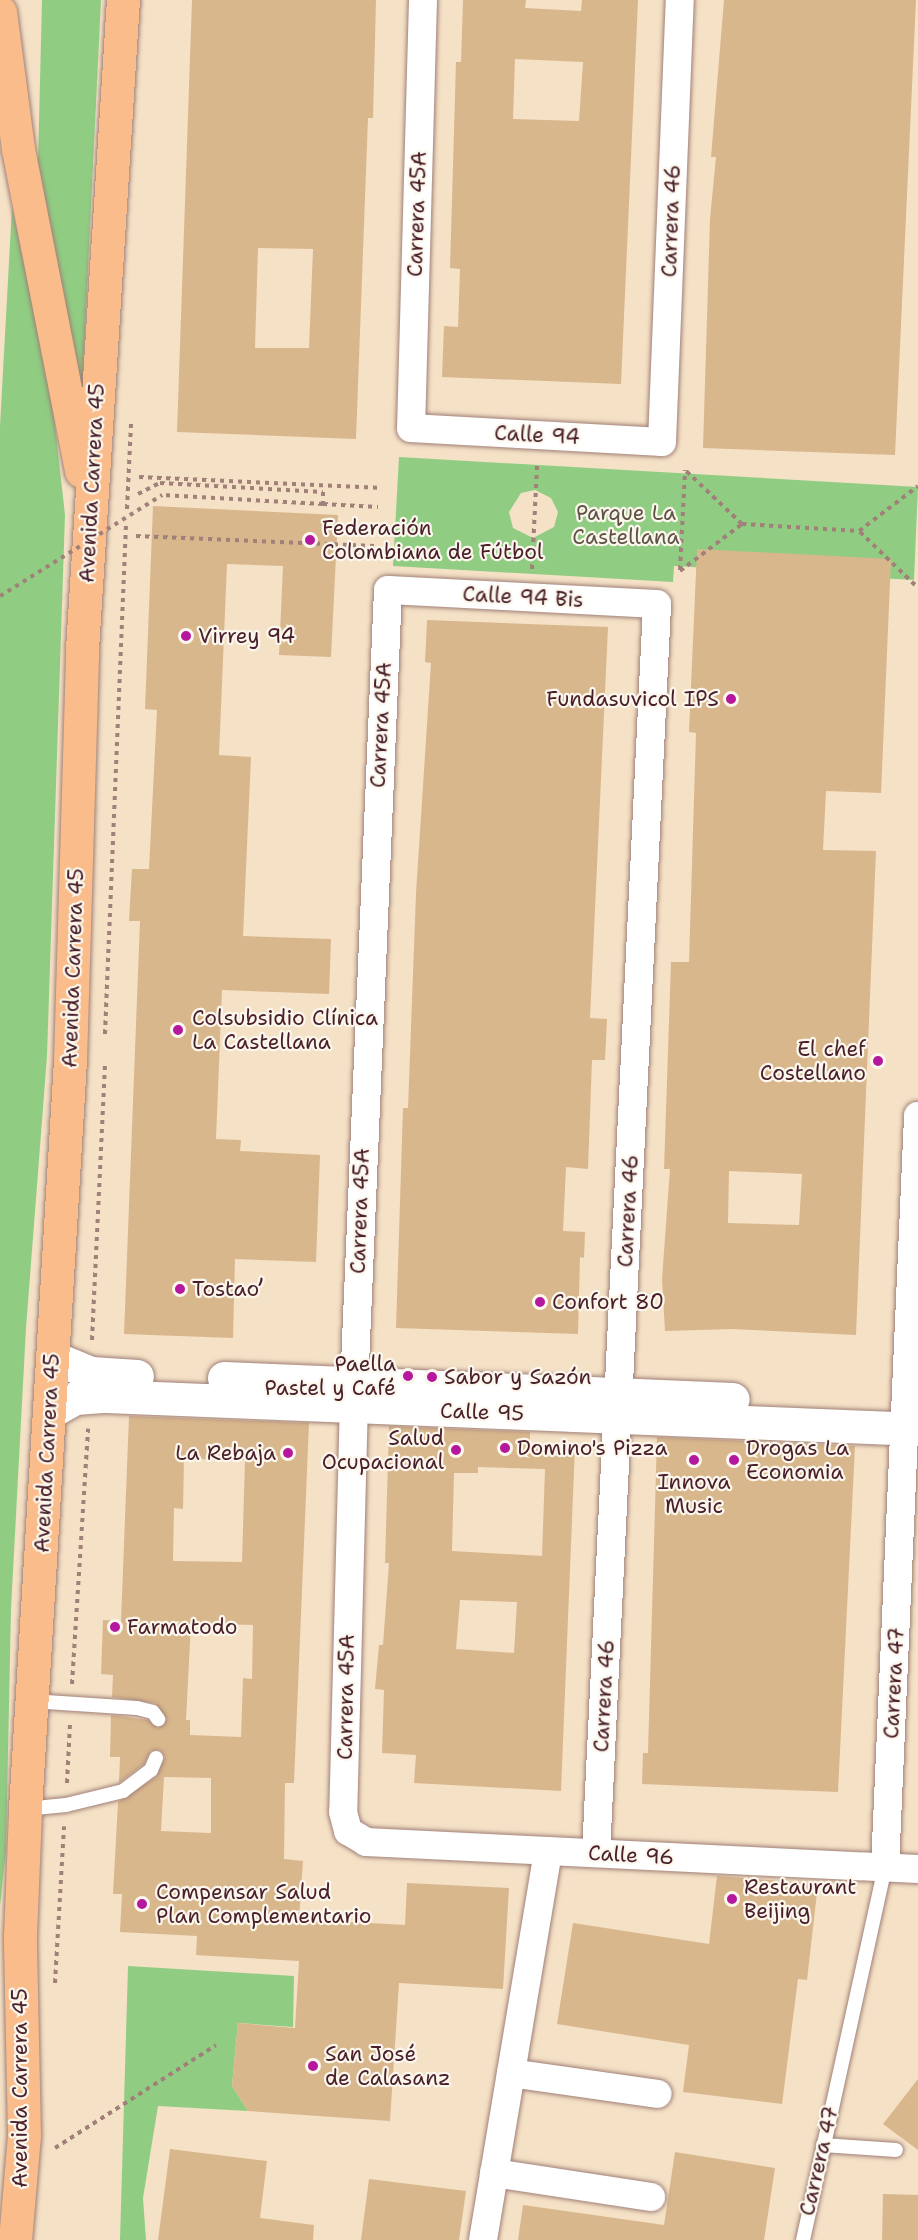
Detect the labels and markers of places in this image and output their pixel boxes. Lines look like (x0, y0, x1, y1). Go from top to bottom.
place label: Federación Colombiana de Fútbol (322, 515, 543, 565)
marker: Federación Colombiana de Fútbol (303, 533, 317, 547)
place label: Virrey 94 (198, 623, 295, 649)
marker: Virrey 94 (179, 629, 193, 643)
place label: Fundasuvicol IPS (546, 686, 719, 712)
marker: Fundasuvicol IPS (724, 692, 738, 706)
place label: Colsubsidio Clínica La Castellana (192, 1005, 378, 1055)
marker: Colsubsidio Clínica La Castellana (169, 1021, 187, 1039)
place label: El chef Costellano (760, 1036, 866, 1086)
marker: El chef Costellano (871, 1054, 885, 1068)
place label: Tostao’ (192, 1276, 263, 1302)
marker: Tostao’ (173, 1282, 187, 1296)
place label: Confort 80 (552, 1289, 664, 1315)
marker: Confort 80 (533, 1295, 547, 1309)
place label: Paella Pastel y Café (265, 1351, 396, 1401)
place label: Sabor y Sazón (444, 1364, 591, 1390)
marker: Paella Pastel y Café (401, 1369, 415, 1383)
marker: Sabor y Sazón (425, 1370, 439, 1384)
place label: Salud Ocupacional (322, 1425, 444, 1475)
place label: Domino's Pizza (517, 1435, 667, 1461)
place label: Drogas La Economia (746, 1435, 849, 1485)
place label: La Rebaja (175, 1440, 276, 1466)
marker: Domino's Pizza (498, 1441, 512, 1455)
marker: Salud Ocupacional (449, 1443, 463, 1457)
marker: La Rebaja (281, 1446, 295, 1460)
marker: Innova Music (687, 1453, 701, 1467)
marker: Drogas La Economia (727, 1453, 741, 1467)
place label: Innova Music (657, 1469, 731, 1519)
place label: Farmatodo (127, 1614, 237, 1640)
marker: Farmatodo (108, 1620, 122, 1634)
place label: Restaurant Beijing (744, 1874, 856, 1924)
place label: Compensar Salud Plan Complementario (156, 1879, 372, 1929)
marker: Restaurant Beijing (725, 1892, 739, 1906)
marker: Compensar Salud Plan Complementario (133, 1895, 151, 1913)
place label: San José de Calasanz (325, 2041, 450, 2091)
marker: San José de Calasanz (306, 2059, 320, 2073)

